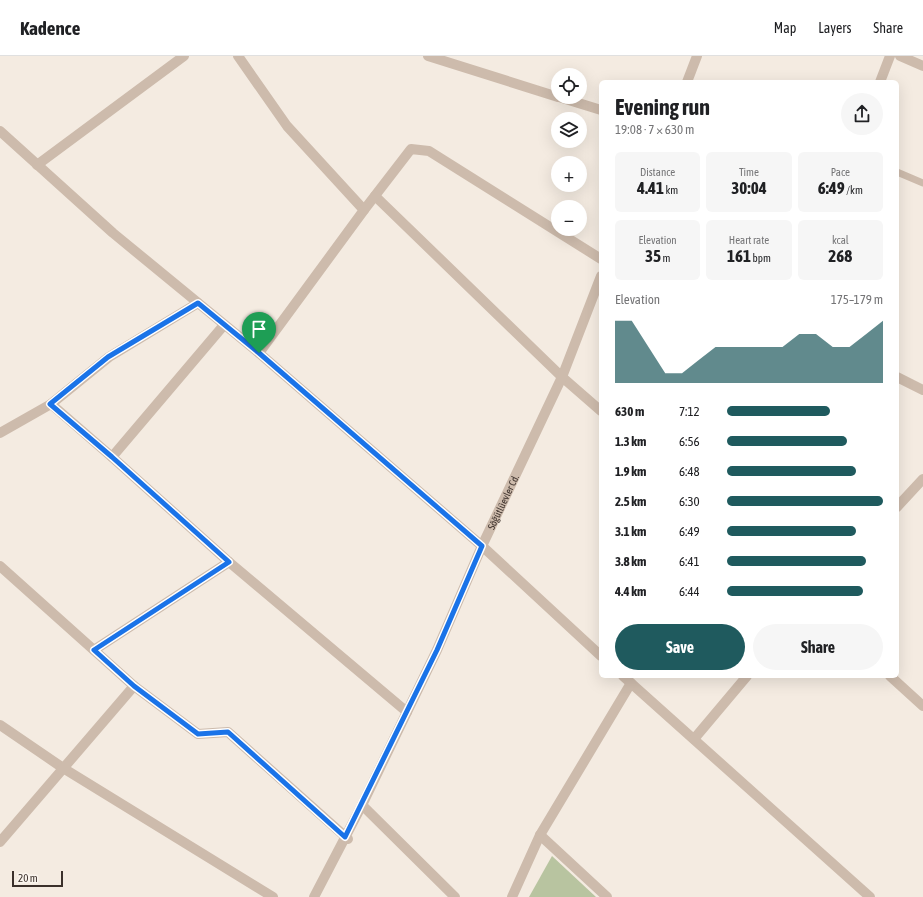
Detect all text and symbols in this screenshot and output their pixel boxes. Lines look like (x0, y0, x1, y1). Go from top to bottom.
text: Kadence (20, 17, 80, 39)
text: Map (774, 20, 796, 36)
text: Layers (818, 20, 851, 36)
text: Share (873, 20, 903, 36)
map controls (551, 68, 587, 236)
button: locate (551, 68, 587, 104)
button: share (841, 93, 883, 135)
text: Evening run (615, 94, 710, 120)
button: layers (551, 112, 587, 148)
text: 19:08 · 7 × 630 m (615, 122, 694, 137)
button: + (551, 156, 587, 192)
text: Distance (640, 166, 675, 178)
text: Time (739, 166, 759, 178)
text: Pace (831, 166, 850, 178)
text: 4.41 (637, 178, 664, 198)
text: 30:04 (731, 178, 767, 198)
text: 6:49 (818, 178, 845, 198)
text: km (664, 184, 678, 196)
text: /km (845, 184, 863, 196)
button: − (551, 200, 587, 236)
text: Elevation (639, 234, 677, 246)
text: Heart rate (729, 234, 769, 246)
text: kcal (832, 234, 849, 246)
text: 35 (645, 246, 661, 266)
text: 161 (727, 246, 751, 266)
text: 268 (828, 246, 852, 266)
text: m (661, 252, 670, 264)
text: bpm (751, 252, 771, 264)
text: Elevation (615, 292, 660, 307)
text: 175–179 m (831, 292, 883, 307)
pin (242, 312, 276, 353)
icon: arrive (248, 318, 270, 340)
text: 630 m (615, 404, 644, 419)
text: 7:12 (679, 404, 700, 419)
text: 1.3 km (615, 434, 646, 449)
text: 6:56 (679, 434, 700, 449)
text: 1.9 km (615, 464, 646, 479)
text: 6:48 (679, 464, 700, 479)
street label: Söğütlüevler Cd. (485, 473, 521, 531)
text: 2.5 km (615, 494, 646, 509)
text: 6:30 (679, 494, 700, 509)
text: 3.1 km (615, 524, 646, 539)
text: 6:49 (679, 524, 700, 539)
text: 3.8 km (615, 554, 646, 569)
text: 6:41 (679, 554, 700, 569)
text: 4.4 km (615, 584, 646, 599)
text: 6:44 (679, 584, 700, 599)
button: Save (615, 624, 745, 670)
button: Share (753, 624, 883, 670)
scale bar (12, 869, 63, 888)
text: 20 m (18, 872, 38, 884)

